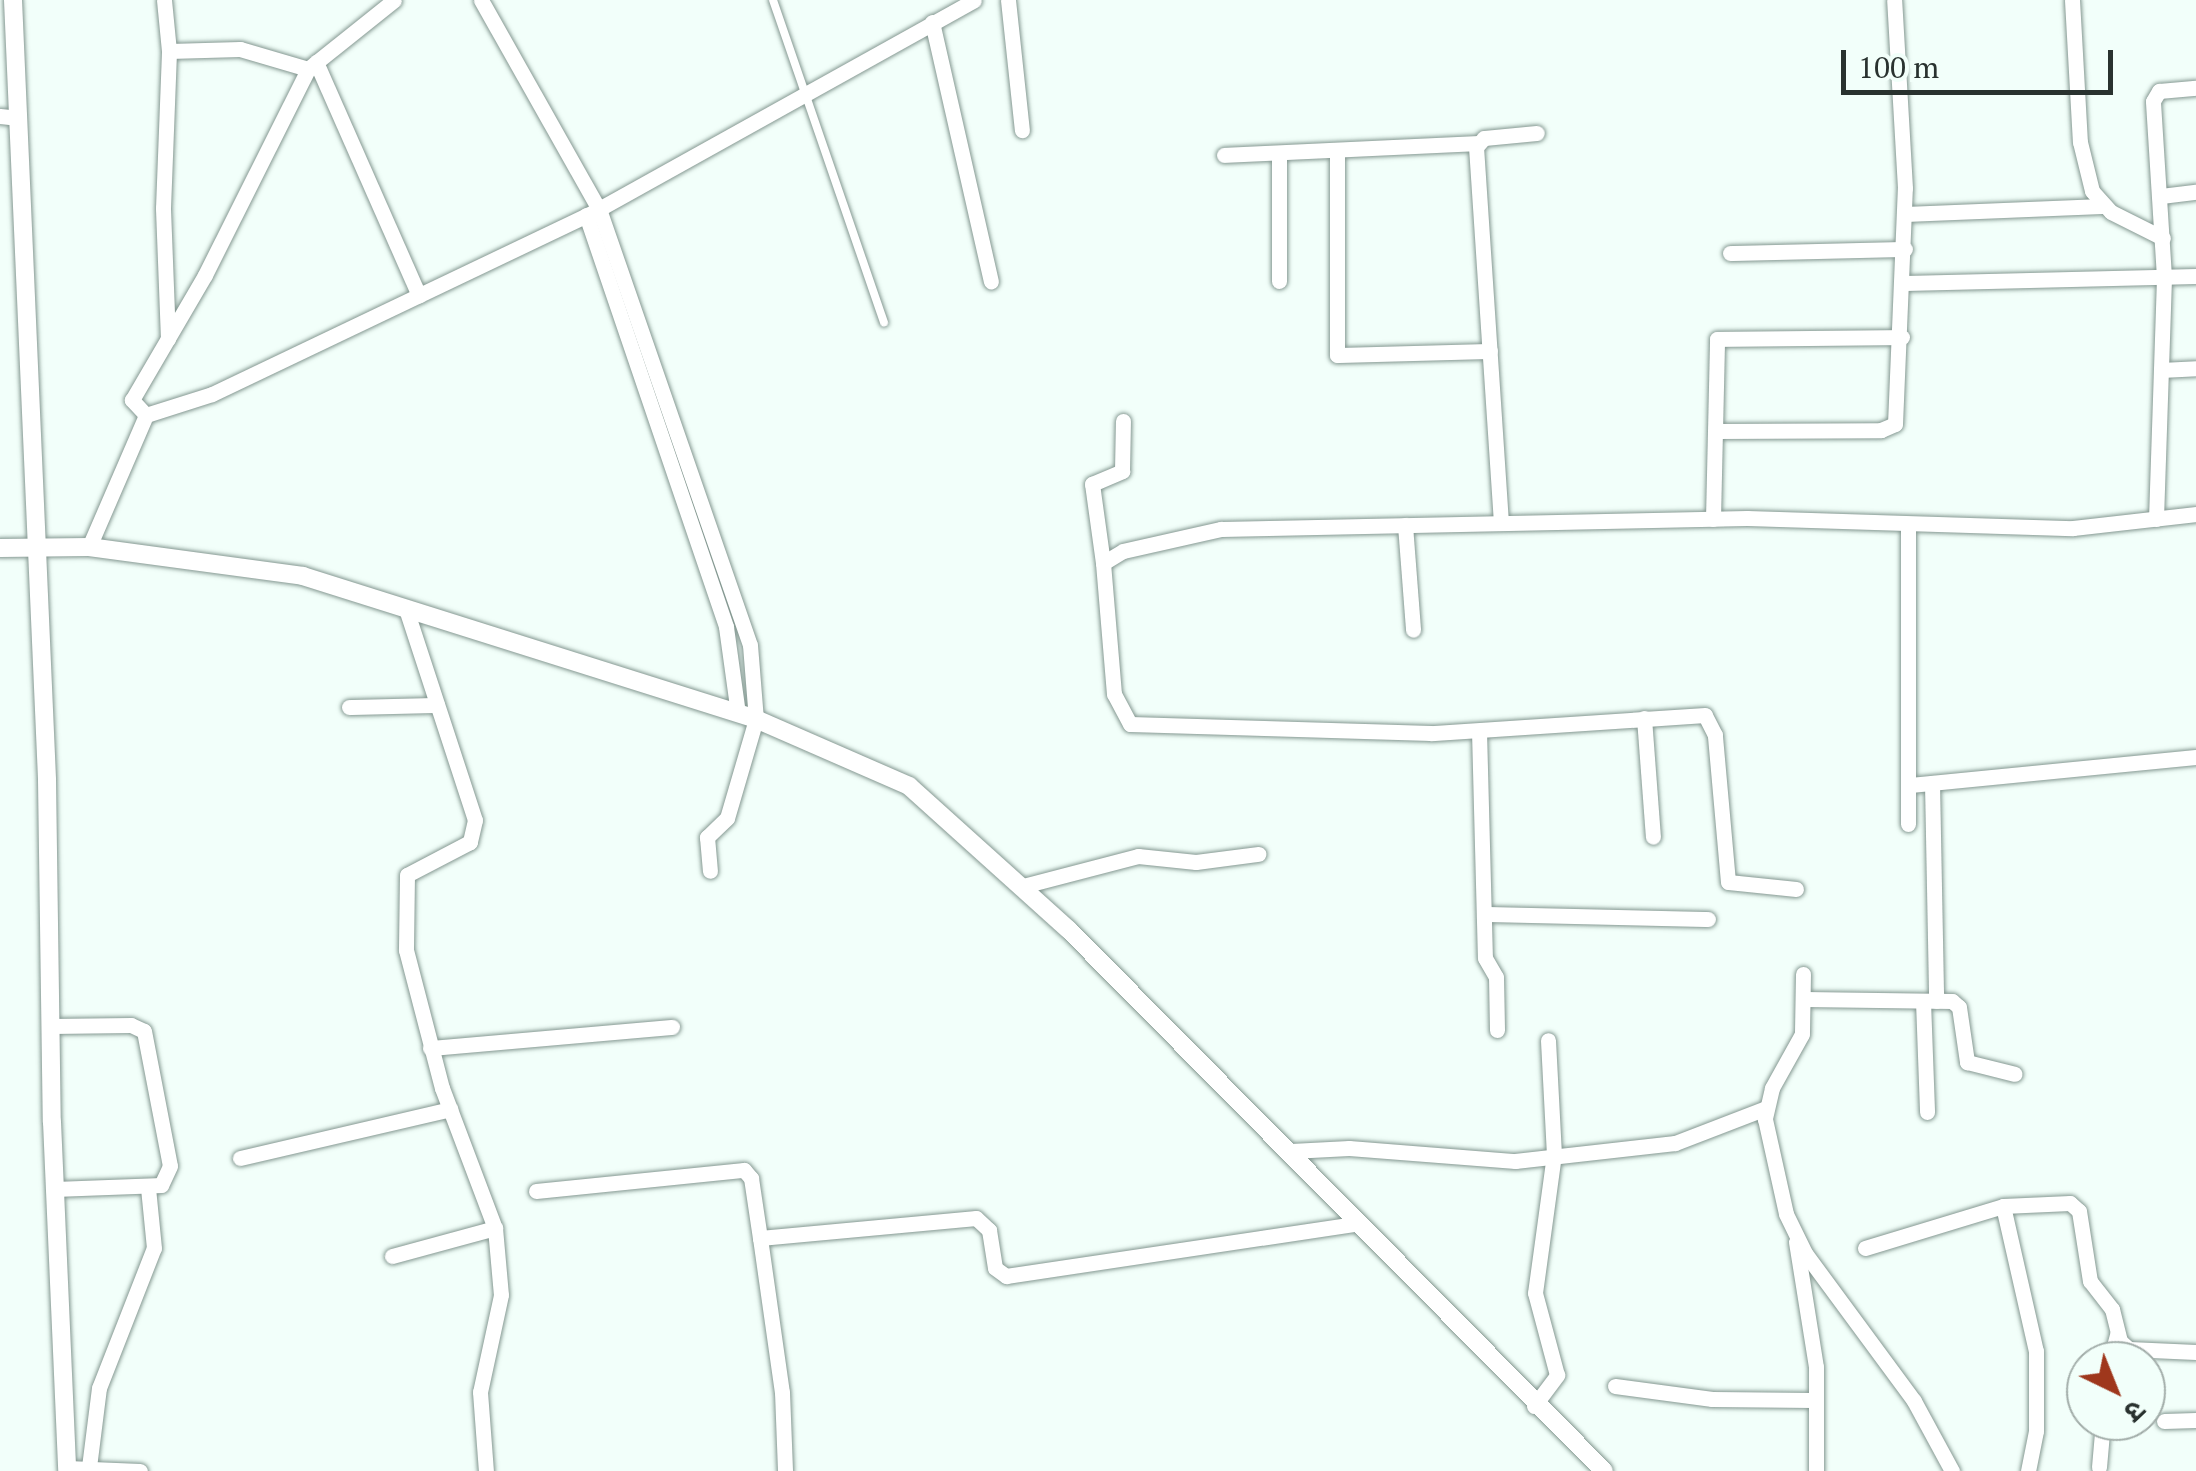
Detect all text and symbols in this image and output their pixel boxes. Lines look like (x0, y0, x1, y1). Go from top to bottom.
scale bar (1846, 30, 2118, 92)
text: 100 m (1858, 47, 1939, 87)
north arrow (2066, 1341, 2166, 1441)
text: उ (2117, 1393, 2154, 1431)

